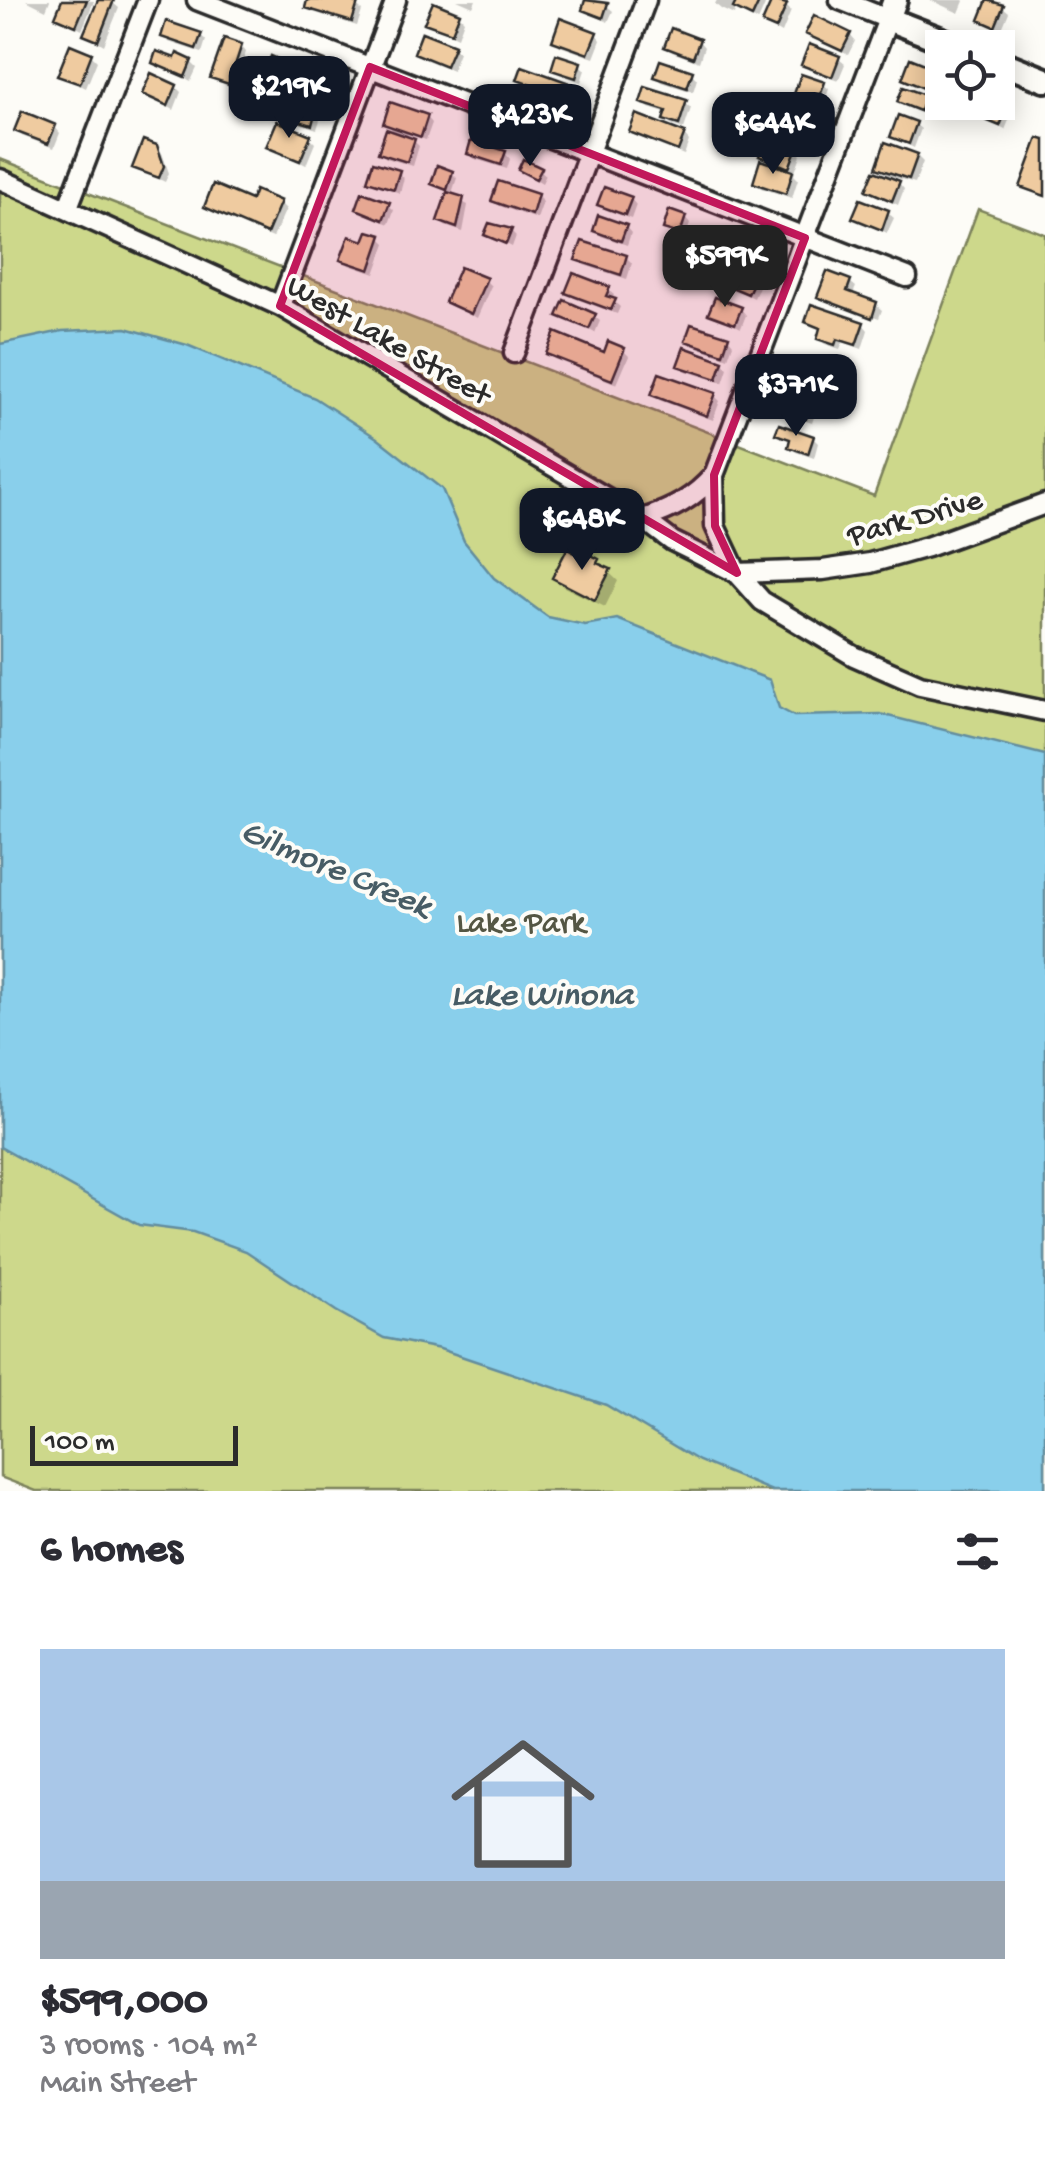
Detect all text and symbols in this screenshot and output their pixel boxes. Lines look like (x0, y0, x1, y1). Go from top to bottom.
map controls (925, 30, 1015, 120)
button: locate (925, 30, 1015, 120)
pin: $219K (219, 56, 359, 141)
text: $219K (251, 69, 327, 107)
pin: $423K (460, 84, 600, 169)
pin: $644K (703, 92, 843, 177)
text: $423K (490, 97, 570, 135)
text: $644K (734, 105, 812, 143)
pin: $599K (655, 225, 795, 310)
text: $599K (685, 238, 765, 276)
street label: West Lake Street (279, 269, 499, 418)
pin: $371K (726, 354, 866, 439)
text: $371K (757, 367, 835, 405)
street label: Park Drive (843, 482, 988, 557)
pin: $648K (512, 488, 652, 573)
text: $648K (542, 501, 622, 539)
water label: Gilmore Creek (234, 813, 439, 931)
park label: Lake Park (457, 906, 588, 944)
water label: Lake Winona (451, 977, 636, 1018)
scale bar (30, 1421, 238, 1466)
text: 100 m (45, 1427, 115, 1460)
icon: filters (950, 1524, 1005, 1579)
text: 6 homes (40, 1527, 183, 1576)
icon: home (433, 1714, 613, 1894)
text: $599,000 (40, 1979, 208, 2028)
text: 3 rooms · 104 m² (40, 2028, 258, 2066)
text: Main Street (40, 2066, 195, 2104)

